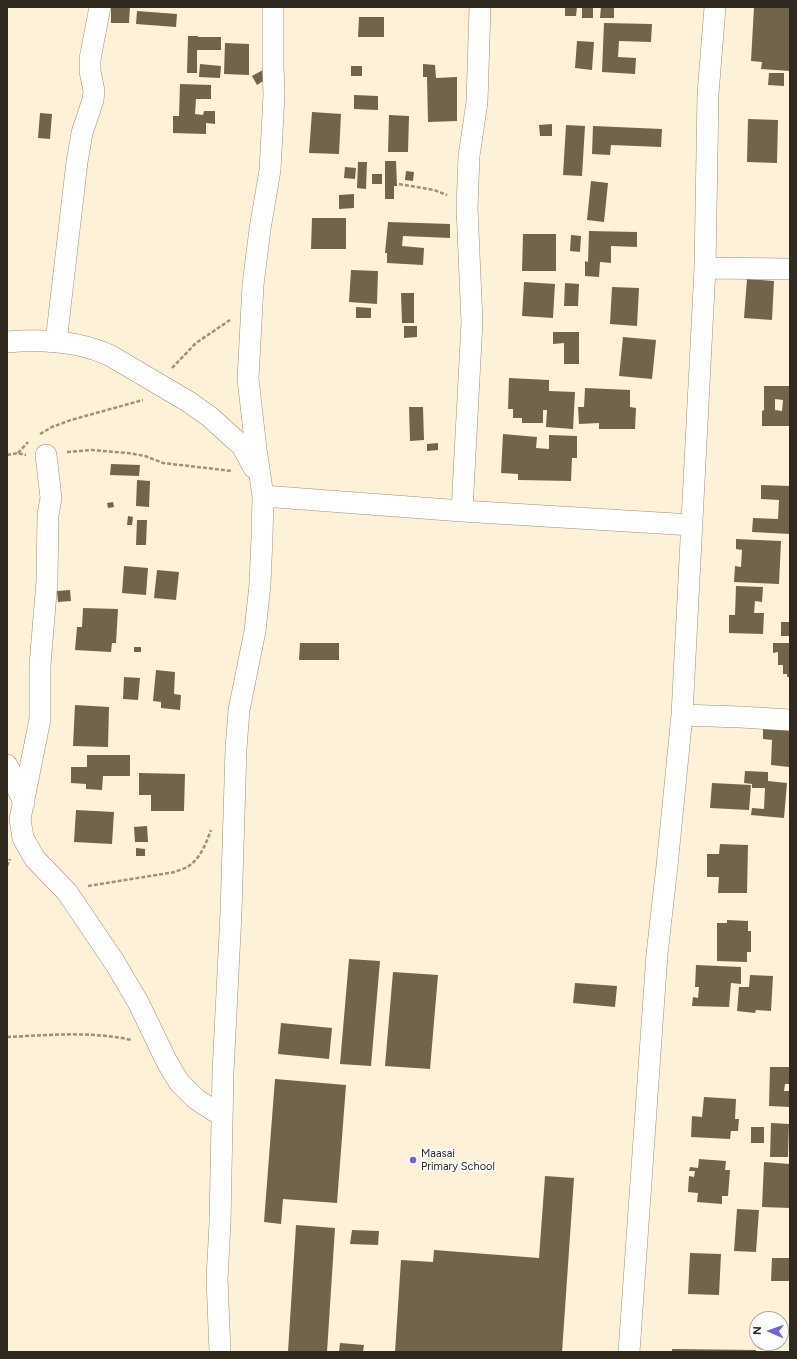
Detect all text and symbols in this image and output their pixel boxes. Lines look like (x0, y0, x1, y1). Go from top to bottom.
place label: Maasai Primary School (421, 1147, 495, 1173)
marker: Maasai Primary School (408, 1155, 418, 1165)
north arrow (749, 1311, 789, 1351)
text: N (751, 1326, 764, 1335)

